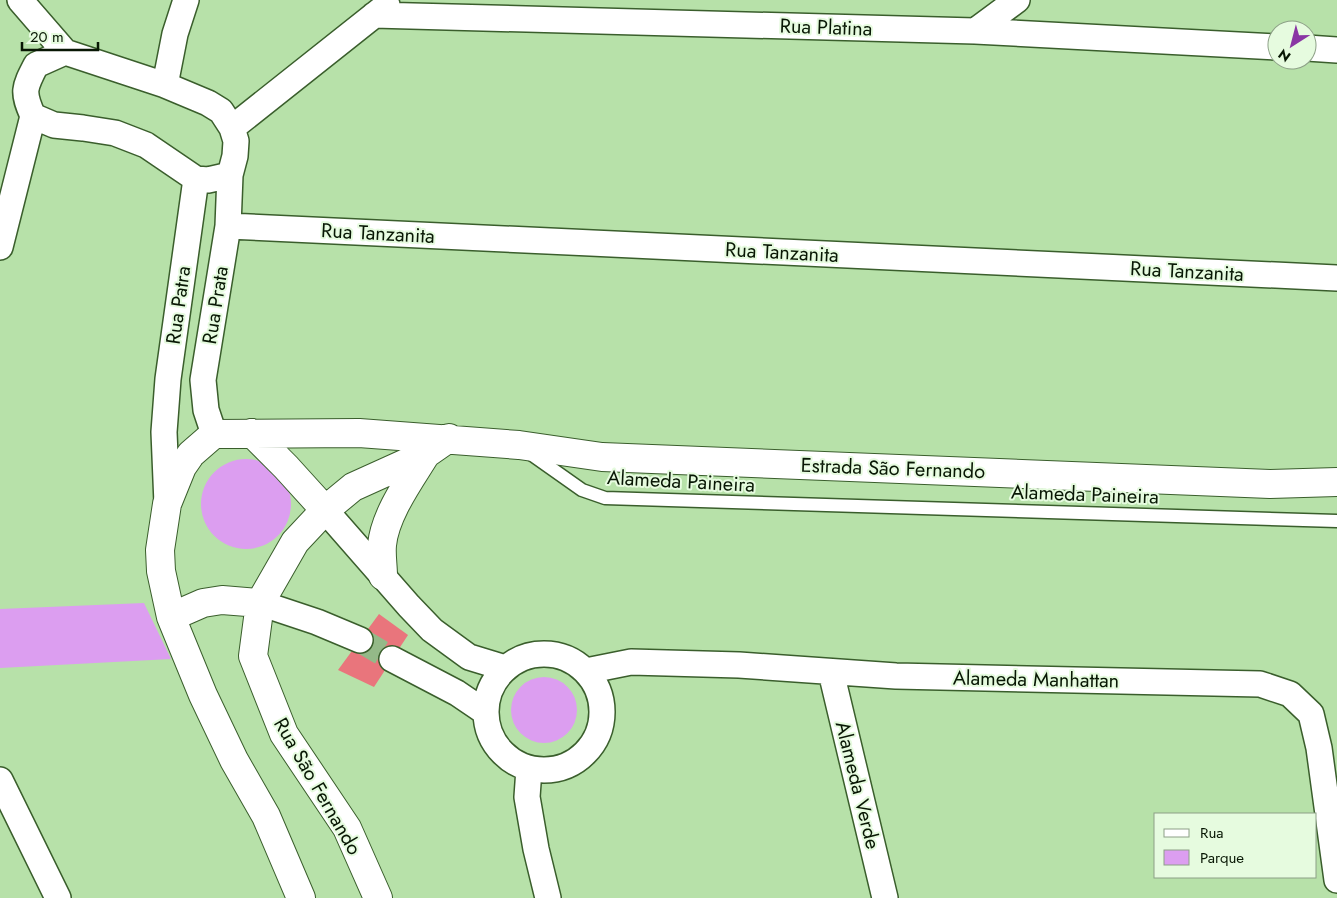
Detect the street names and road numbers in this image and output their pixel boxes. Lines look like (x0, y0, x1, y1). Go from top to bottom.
street label: Rua Platina (779, 11, 873, 44)
street label: Rua Tanzanita (320, 216, 435, 251)
street label: Rua Tanzanita (724, 235, 839, 270)
street label: Rua Tanzanita (1129, 254, 1244, 289)
street label: Rua Patra (159, 264, 198, 346)
street label: Rua Prata (195, 264, 236, 346)
street label: Estrada São Fernando (800, 451, 986, 486)
street label: Alameda Paineira (606, 463, 756, 500)
street label: Alameda Paineira (1011, 477, 1159, 512)
street label: Alameda Manhattan (953, 664, 1119, 695)
street label: Rua São Fernando (266, 712, 369, 860)
street label: Alameda Verde (828, 718, 887, 852)

